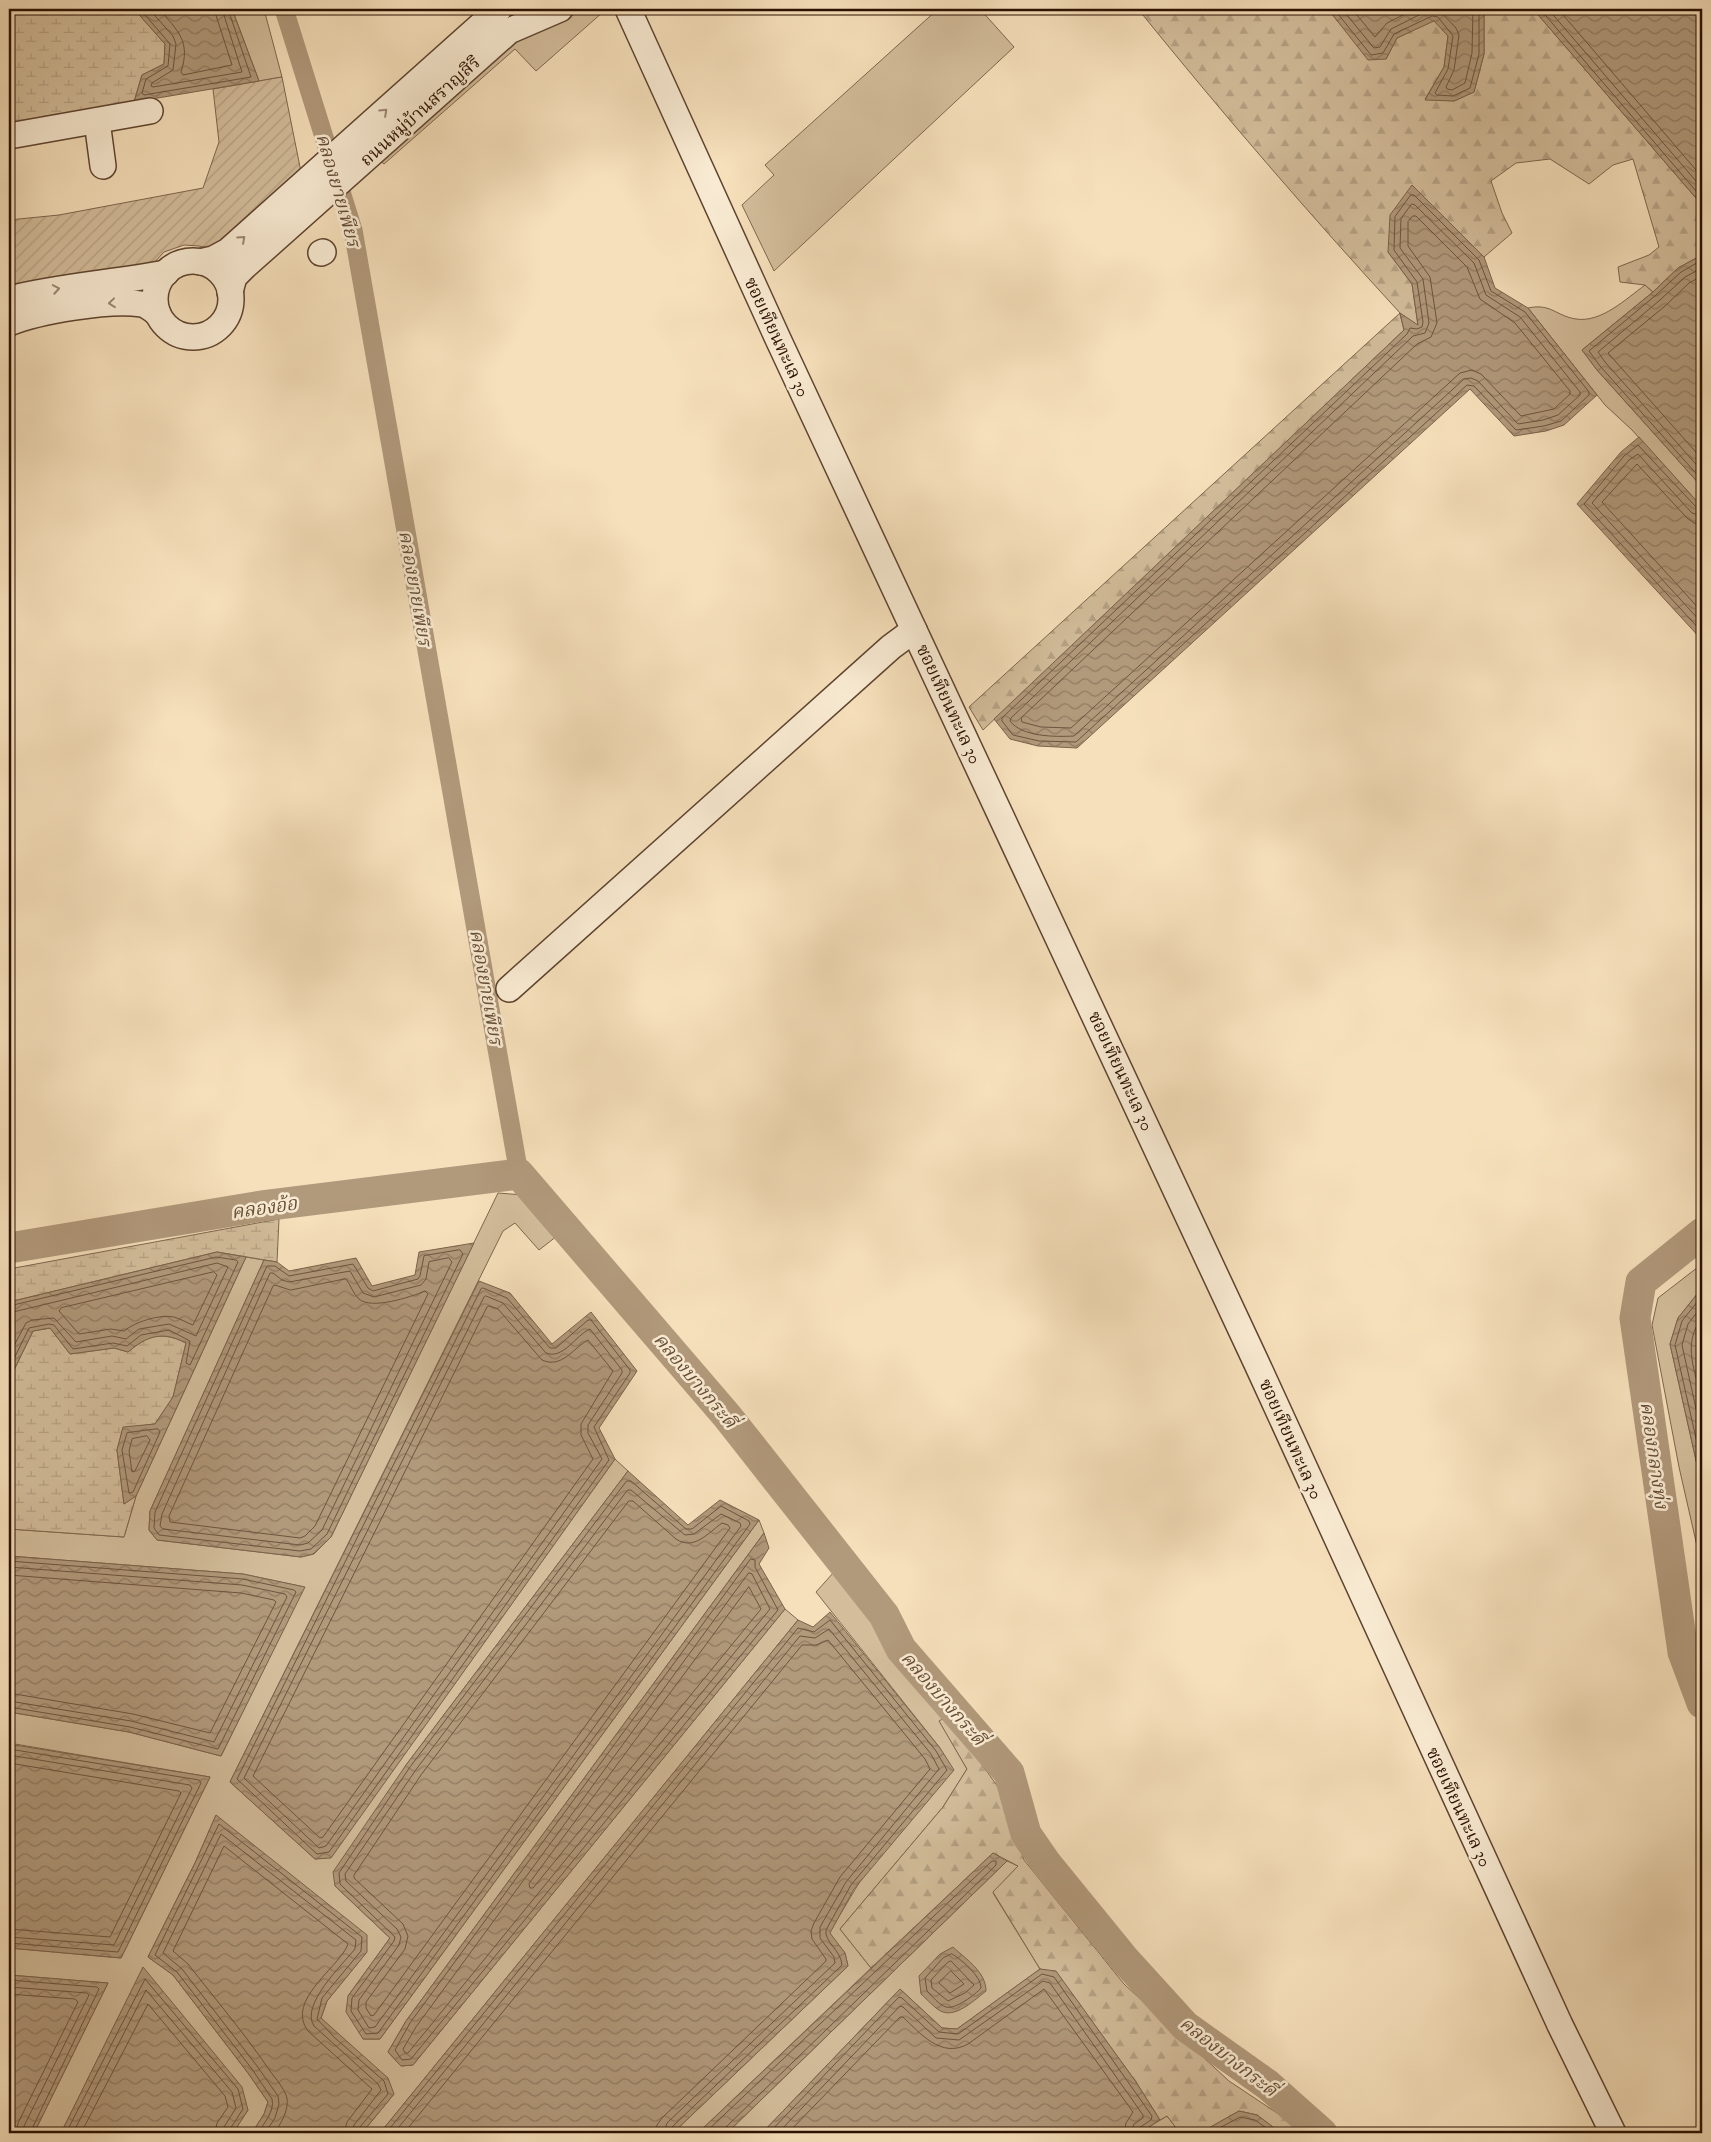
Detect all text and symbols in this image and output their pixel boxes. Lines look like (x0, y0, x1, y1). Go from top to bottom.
street label: ถนนหมู่บ้านสราญสิริ (355, 51, 485, 172)
one-way arrow (378, 109, 387, 118)
water label: คลองยายเพียร (310, 131, 366, 252)
one-way arrow (236, 236, 245, 245)
street label: ซอยเทียนทะเล 30 (739, 274, 814, 401)
one-way arrow (52, 284, 61, 294)
one-way arrow (108, 298, 116, 309)
water label: คลองยายเพียร (393, 529, 437, 650)
street label: ซอยเทียนทะเล 30 (911, 641, 986, 768)
water label: คลองยายเพียร (464, 928, 508, 1049)
street label: ซอยเทียนทะเล 30 (1083, 1008, 1158, 1135)
water label: คลองอ้อ (230, 1191, 299, 1224)
water label: คลองบางกระดี่ (648, 1326, 747, 1436)
street label: ซอยเทียนทะเล 30 (1254, 1375, 1327, 1503)
water label: คลองกลางทุ่ง (1635, 1400, 1674, 1512)
water label: คลองบางกระดี่ (896, 1645, 995, 1754)
street label: ซอยเทียนทะเล 30 (1421, 1744, 1496, 1871)
water label: คลองบางกระดี่ (1175, 2009, 1287, 2105)

